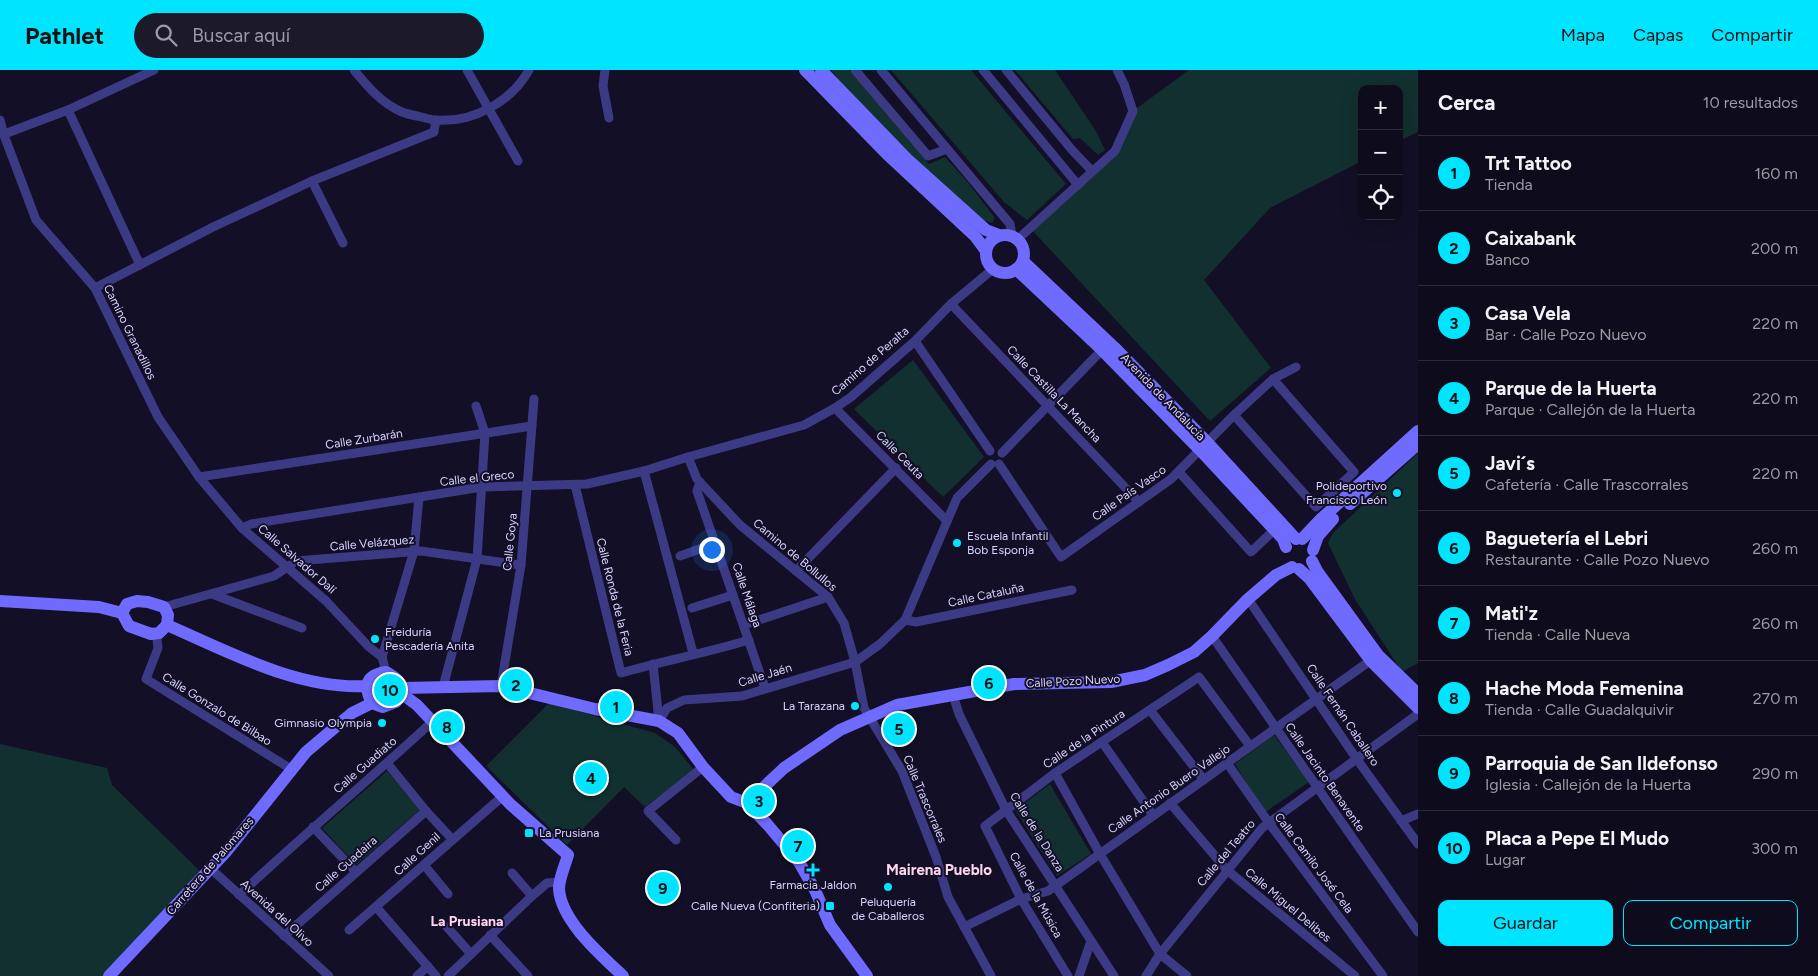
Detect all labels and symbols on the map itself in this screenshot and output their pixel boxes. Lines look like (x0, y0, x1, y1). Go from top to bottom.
street label: Camino Granadillos (101, 282, 159, 382)
street label: Camino de Peralta (829, 324, 911, 398)
street label: Calle Castilla La Mancha (1004, 343, 1104, 445)
street label: Avenida de Andalucía (1118, 351, 1208, 443)
street label: Calle Zurbarán (324, 426, 404, 452)
street label: Calle Ceuta (873, 428, 927, 482)
street label: Calle País Vasco (1089, 462, 1169, 524)
street label: Calle el Greco (439, 467, 515, 489)
place label: Polideportivo Francisco León (1306, 479, 1387, 507)
marker: Polideportivo Francisco León (1391, 487, 1403, 499)
street label: Calle Goya (500, 513, 520, 571)
street label: Camino de Bollullos (750, 516, 840, 594)
street label: Calle Salvador Dalí (255, 521, 340, 597)
place label: Escuela Infantil Bob Esponja (967, 529, 1048, 557)
street label: Calle Velázquez (329, 532, 415, 554)
street label: Calle Ronda de la Feria (594, 537, 636, 657)
your location (699, 537, 725, 563)
marker: Escuela Infantil Bob Esponja (951, 537, 963, 549)
street label: Calle Málaga (729, 561, 765, 629)
street label: Calle Cataluña (947, 580, 1025, 610)
place label: Freiduría Pescadería Anita (385, 625, 474, 653)
marker: Freiduría Pescadería Anita (369, 633, 381, 645)
street label: Calle Jaén (737, 660, 794, 690)
street label: Calle Fernán Caballero (1304, 661, 1382, 769)
pin: 6 (973, 664, 1005, 702)
pin: 2 (500, 666, 532, 704)
street label: Calle Gonzalo de Bilbao (160, 670, 274, 748)
pin: 10 (374, 671, 406, 709)
street label: Calle Pozo Nuevo (1025, 672, 1121, 690)
pin: 1 (600, 688, 632, 726)
place label: La Tarazana (783, 699, 845, 713)
marker: La Tarazana (849, 700, 861, 712)
street label: Calle de la Pintura (1040, 706, 1128, 772)
pin: 8 (431, 708, 463, 746)
pin: 5 (883, 710, 915, 748)
place label: Gimnasio Olympia (274, 716, 372, 730)
marker: Gimnasio Olympia (376, 717, 388, 729)
street label: Calle Jacinto Benavente (1282, 720, 1368, 834)
street label: Calle Guadiato (331, 734, 399, 796)
street label: Calle Antonio Buero Vallejo (1105, 741, 1233, 837)
street label: Calle Trascorrales (900, 753, 950, 845)
pin: 4 (575, 759, 607, 797)
pin: 3 (743, 782, 775, 820)
street label: Calle de la Danza (1007, 790, 1067, 874)
street label: Calle Camilo José Cela (1272, 810, 1356, 916)
street label: Carretera de Palomares (164, 814, 257, 918)
street label: Calle del Teatro (1194, 817, 1258, 889)
place label: La Prusiana (539, 826, 599, 840)
marker: La Prusiana (523, 827, 535, 839)
pin: 7 (782, 827, 814, 865)
street label: Calle Genil (391, 830, 443, 878)
street label: Calle Guadaira (312, 833, 380, 895)
street label: Calle de la Música (1007, 850, 1065, 940)
district label: Mairena Pueblo (886, 861, 992, 879)
marker: Farmacia Jaldon (807, 864, 819, 876)
street label: Calle Miguel Delibes (1242, 865, 1334, 945)
pin: 9 (647, 869, 679, 907)
street label: Avenida del Olivo (238, 877, 316, 949)
place label: Farmacia Jaldon (770, 878, 857, 892)
marker: Peluquería de Caballeros (882, 881, 894, 893)
place label: Peluquería de Caballeros (852, 895, 925, 923)
place label: Calle Nueva (Confiteria) (691, 899, 820, 913)
marker: Calle Nueva (Confiteria) (824, 900, 836, 912)
district label: La Prusiana (430, 913, 504, 930)

